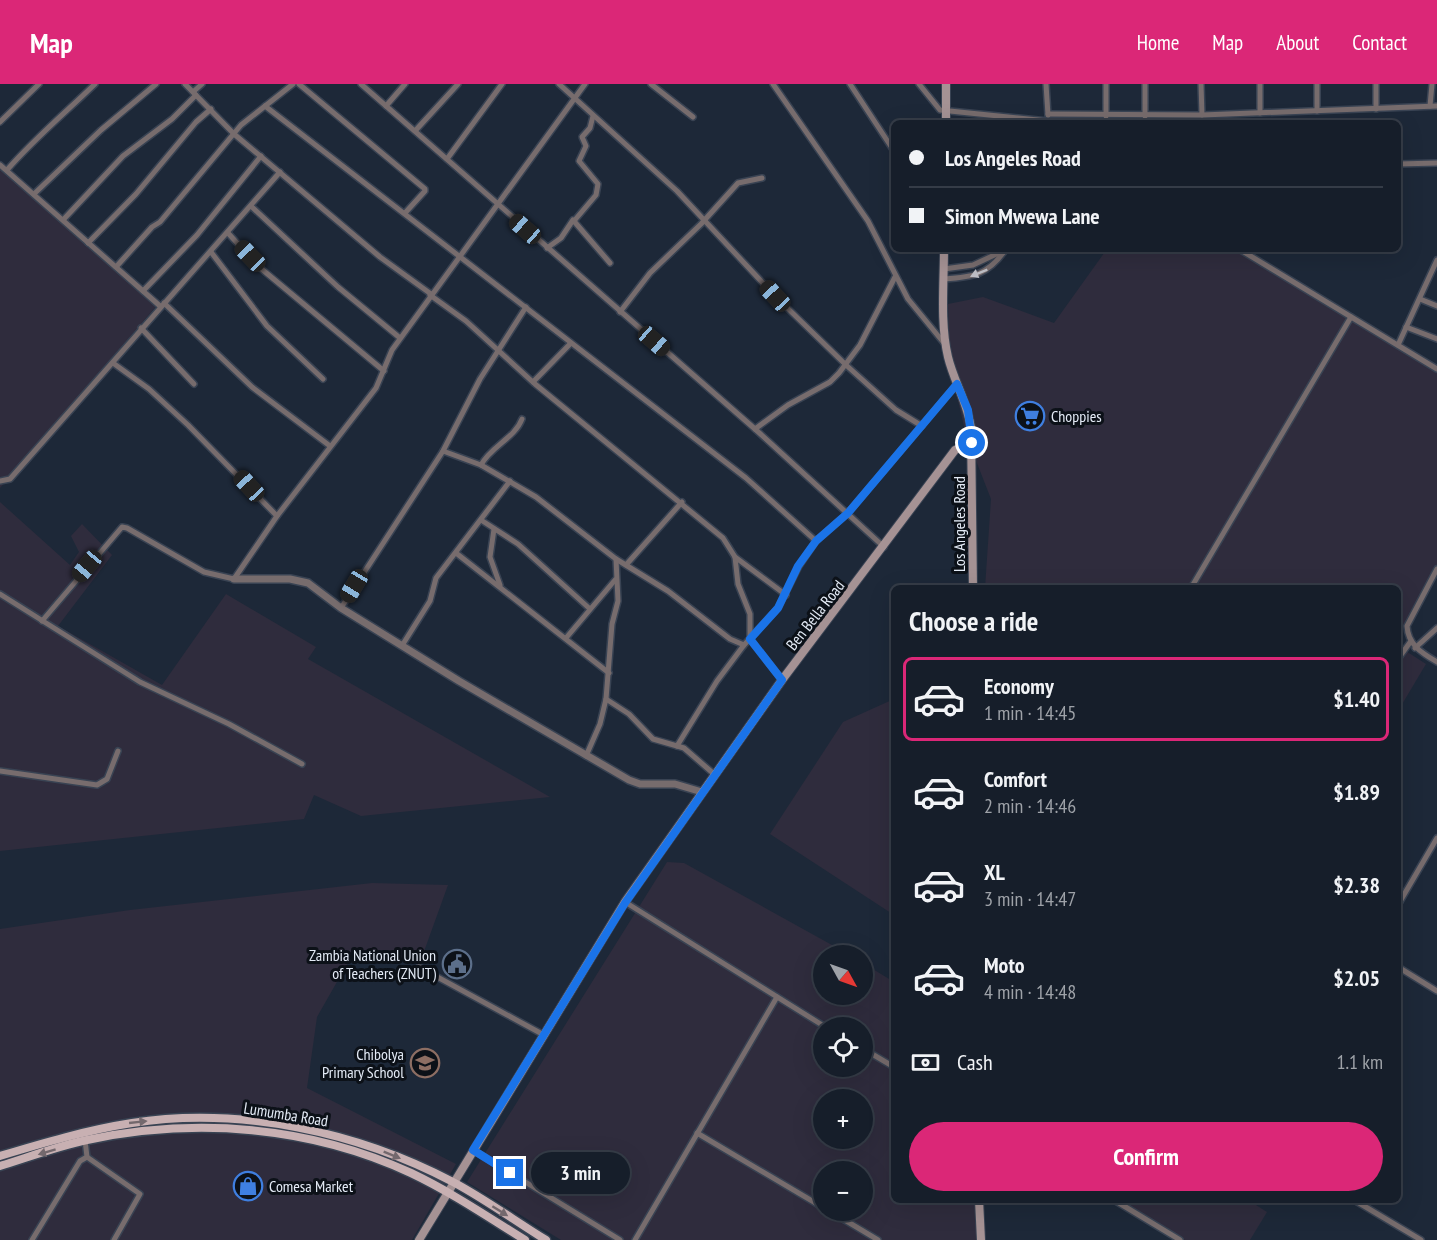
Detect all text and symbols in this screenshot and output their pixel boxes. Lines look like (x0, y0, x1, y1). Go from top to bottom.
text: Map (30, 24, 73, 61)
text: Home (1137, 29, 1179, 56)
text: Map (1212, 29, 1243, 56)
text: About (1276, 29, 1319, 56)
text: Contact (1352, 29, 1407, 56)
text: Los Angeles Road (945, 144, 1081, 172)
text: Simon Mwewa Lane (945, 202, 1100, 230)
car (506, 210, 544, 248)
car (231, 237, 269, 275)
one-way arrow (969, 268, 987, 278)
car (756, 277, 794, 315)
car (635, 322, 673, 360)
supermarket icon: Choppies (1014, 400, 1046, 432)
place label: Choppies (1051, 406, 1102, 426)
route start (958, 429, 985, 456)
car (230, 467, 268, 505)
street label: Los Angeles Road (949, 476, 969, 572)
car (69, 546, 105, 586)
car (337, 566, 371, 606)
street label: Ben Bella Road (781, 576, 849, 654)
text: Choose a ride (909, 604, 1038, 638)
icon: car (912, 672, 966, 726)
text: Economy (984, 672, 1054, 700)
text: $1.40 (1333, 685, 1380, 713)
text: 1 min · 14:45 (984, 700, 1076, 726)
icon: car (912, 765, 966, 819)
text: Comfort (984, 765, 1047, 793)
text: $1.89 (1333, 778, 1380, 806)
text: 2 min · 14:46 (984, 793, 1076, 819)
icon: car (912, 858, 966, 912)
text: XL (984, 858, 1005, 886)
text: $2.38 (1333, 871, 1380, 899)
text: 3 min · 14:47 (984, 886, 1076, 912)
place label: Zambia National Union of Teachers (ZNUT) (309, 945, 436, 983)
north arrow (813, 945, 873, 1005)
map controls (813, 945, 873, 1221)
public building icon: Zambia National Union of Teachers (ZNUT) (441, 948, 473, 980)
icon: car (912, 951, 966, 1005)
text: Moto (984, 951, 1025, 979)
text: $2.05 (1333, 964, 1380, 992)
text: 4 min · 14:48 (984, 979, 1076, 1005)
button: locate (813, 1017, 873, 1077)
place label: Chibolya Primary School (322, 1044, 404, 1082)
icon: cash (909, 1046, 942, 1079)
school or university icon: Chibolya Primary School (409, 1047, 441, 1079)
text: Cash (957, 1048, 993, 1076)
text: 1.1 km (1336, 1049, 1383, 1075)
button: + (813, 1089, 873, 1149)
street label: Lumumba Road (242, 1097, 330, 1131)
one-way arrow (129, 1118, 148, 1127)
button: Confirm (909, 1122, 1383, 1191)
one-way arrow (38, 1148, 56, 1157)
one-way arrow (383, 1150, 401, 1160)
callout: 3 min (531, 1152, 630, 1194)
route end (496, 1159, 523, 1186)
text: 3 min (560, 1160, 601, 1186)
button: − (813, 1161, 873, 1221)
shop icon: Comesa Market (232, 1170, 264, 1202)
place label: Comesa Market (269, 1176, 354, 1196)
one-way arrow (492, 1206, 508, 1217)

